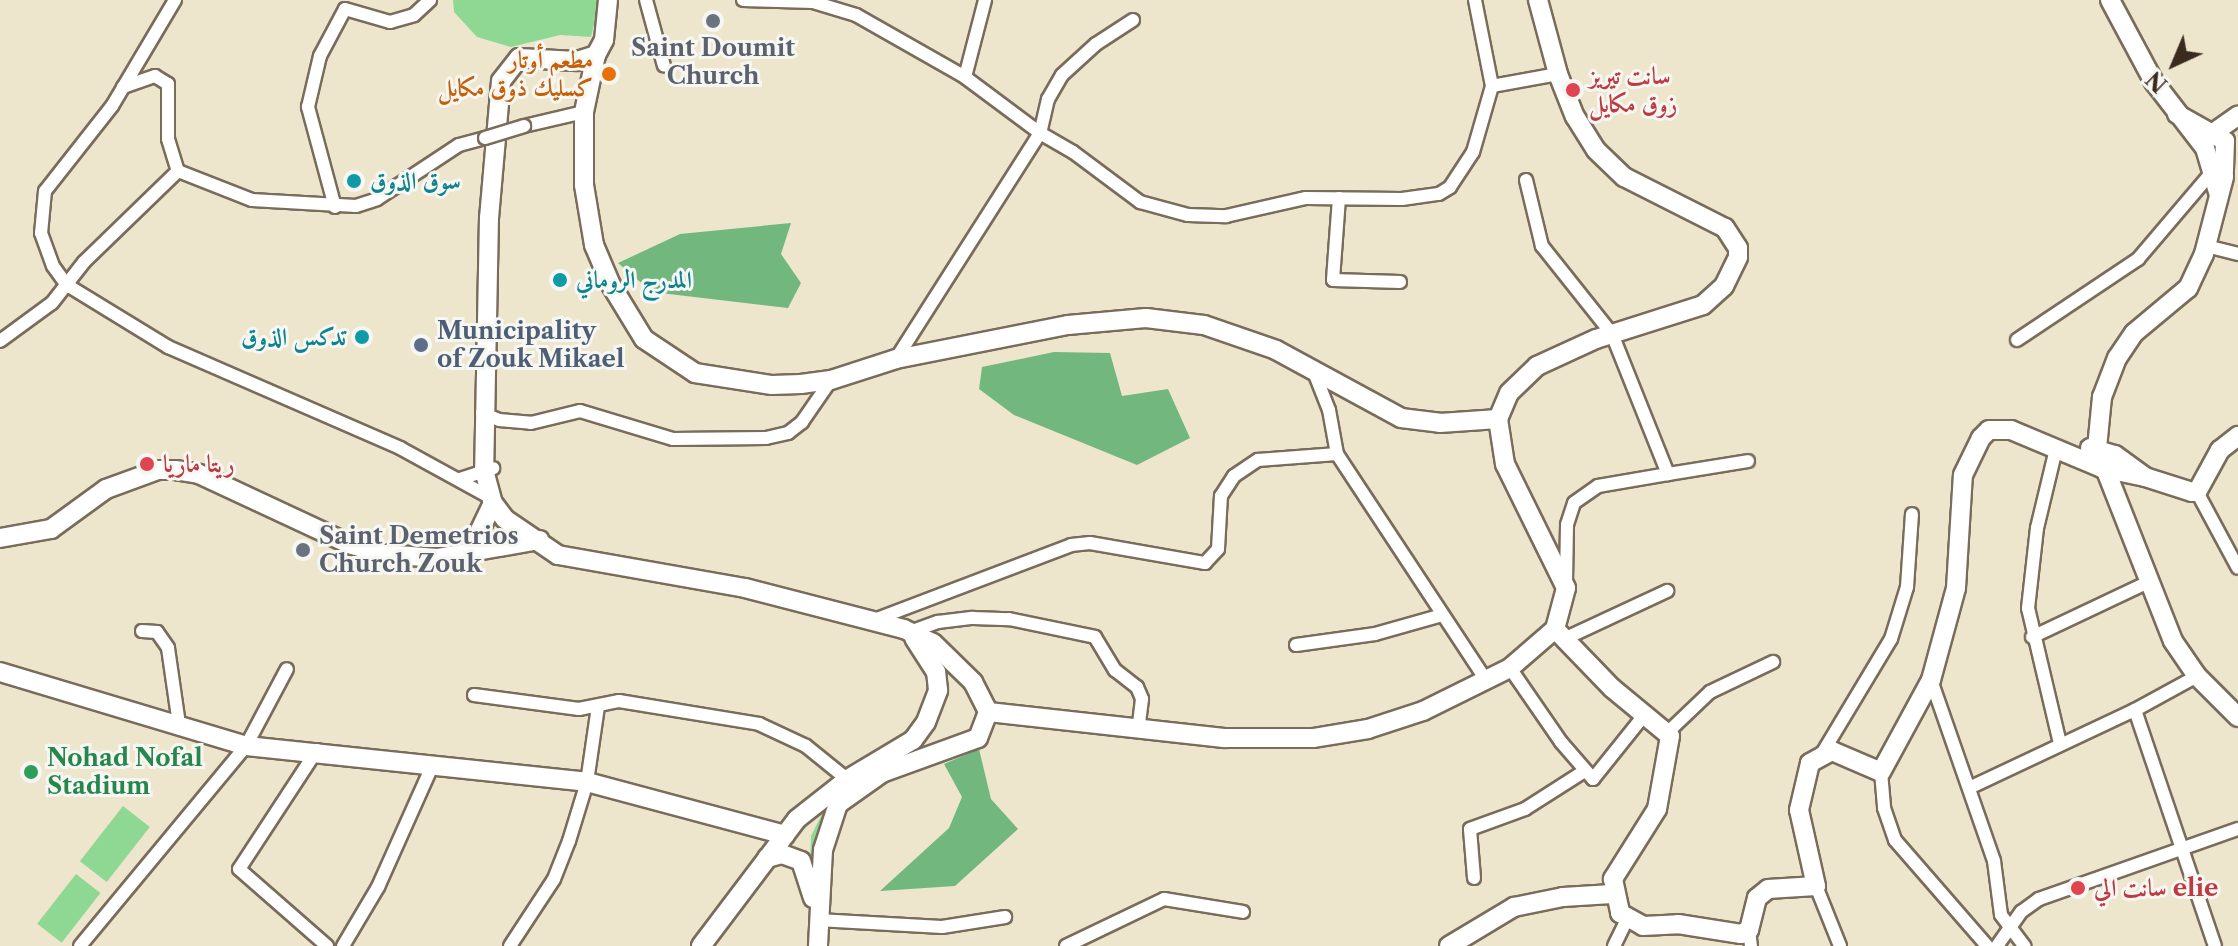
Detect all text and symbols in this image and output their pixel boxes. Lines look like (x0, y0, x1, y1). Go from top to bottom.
marker: Saint Doumit Church (704, 12, 722, 30)
north arrow (2134, 24, 2214, 104)
place label: Saint Doumit Church (631, 34, 795, 90)
place label: مطعم أوتار كسليك ذوق مكايل (438, 46, 593, 102)
place label: سانت تيريز زوق مكايل (1589, 62, 1677, 118)
marker: مطعم أوتار كسليك ذوق مكايل (600, 65, 618, 83)
text: N (2141, 65, 2173, 98)
marker: سانت تيريز زوق مكايل (1564, 81, 1582, 99)
place label: سوق الذوق (370, 167, 461, 195)
marker: سوق الذوق (345, 172, 363, 190)
place label: المدرج الروماني (576, 266, 692, 294)
marker: المدرج الروماني (551, 271, 569, 289)
place label: Municipality of Zouk Mikael (437, 317, 625, 373)
place label: تدكس الذوق (241, 323, 346, 351)
marker: تدكس الذوق (353, 328, 371, 346)
marker: Municipality of Zouk Mikael (412, 336, 430, 354)
place label: ريتا ماريا (163, 450, 235, 478)
marker: ريتا ماريا (138, 455, 156, 473)
place label: Saint Demetrios Church Zouk (319, 522, 519, 578)
marker: Saint Demetrios Church Zouk (294, 541, 312, 559)
place label: Nohad Nofal Stadium (47, 744, 203, 800)
marker: Nohad Nofal Stadium (22, 763, 40, 781)
place label: سانت الي elie (2094, 874, 2218, 902)
marker: سانت الي elie (2069, 879, 2087, 897)

